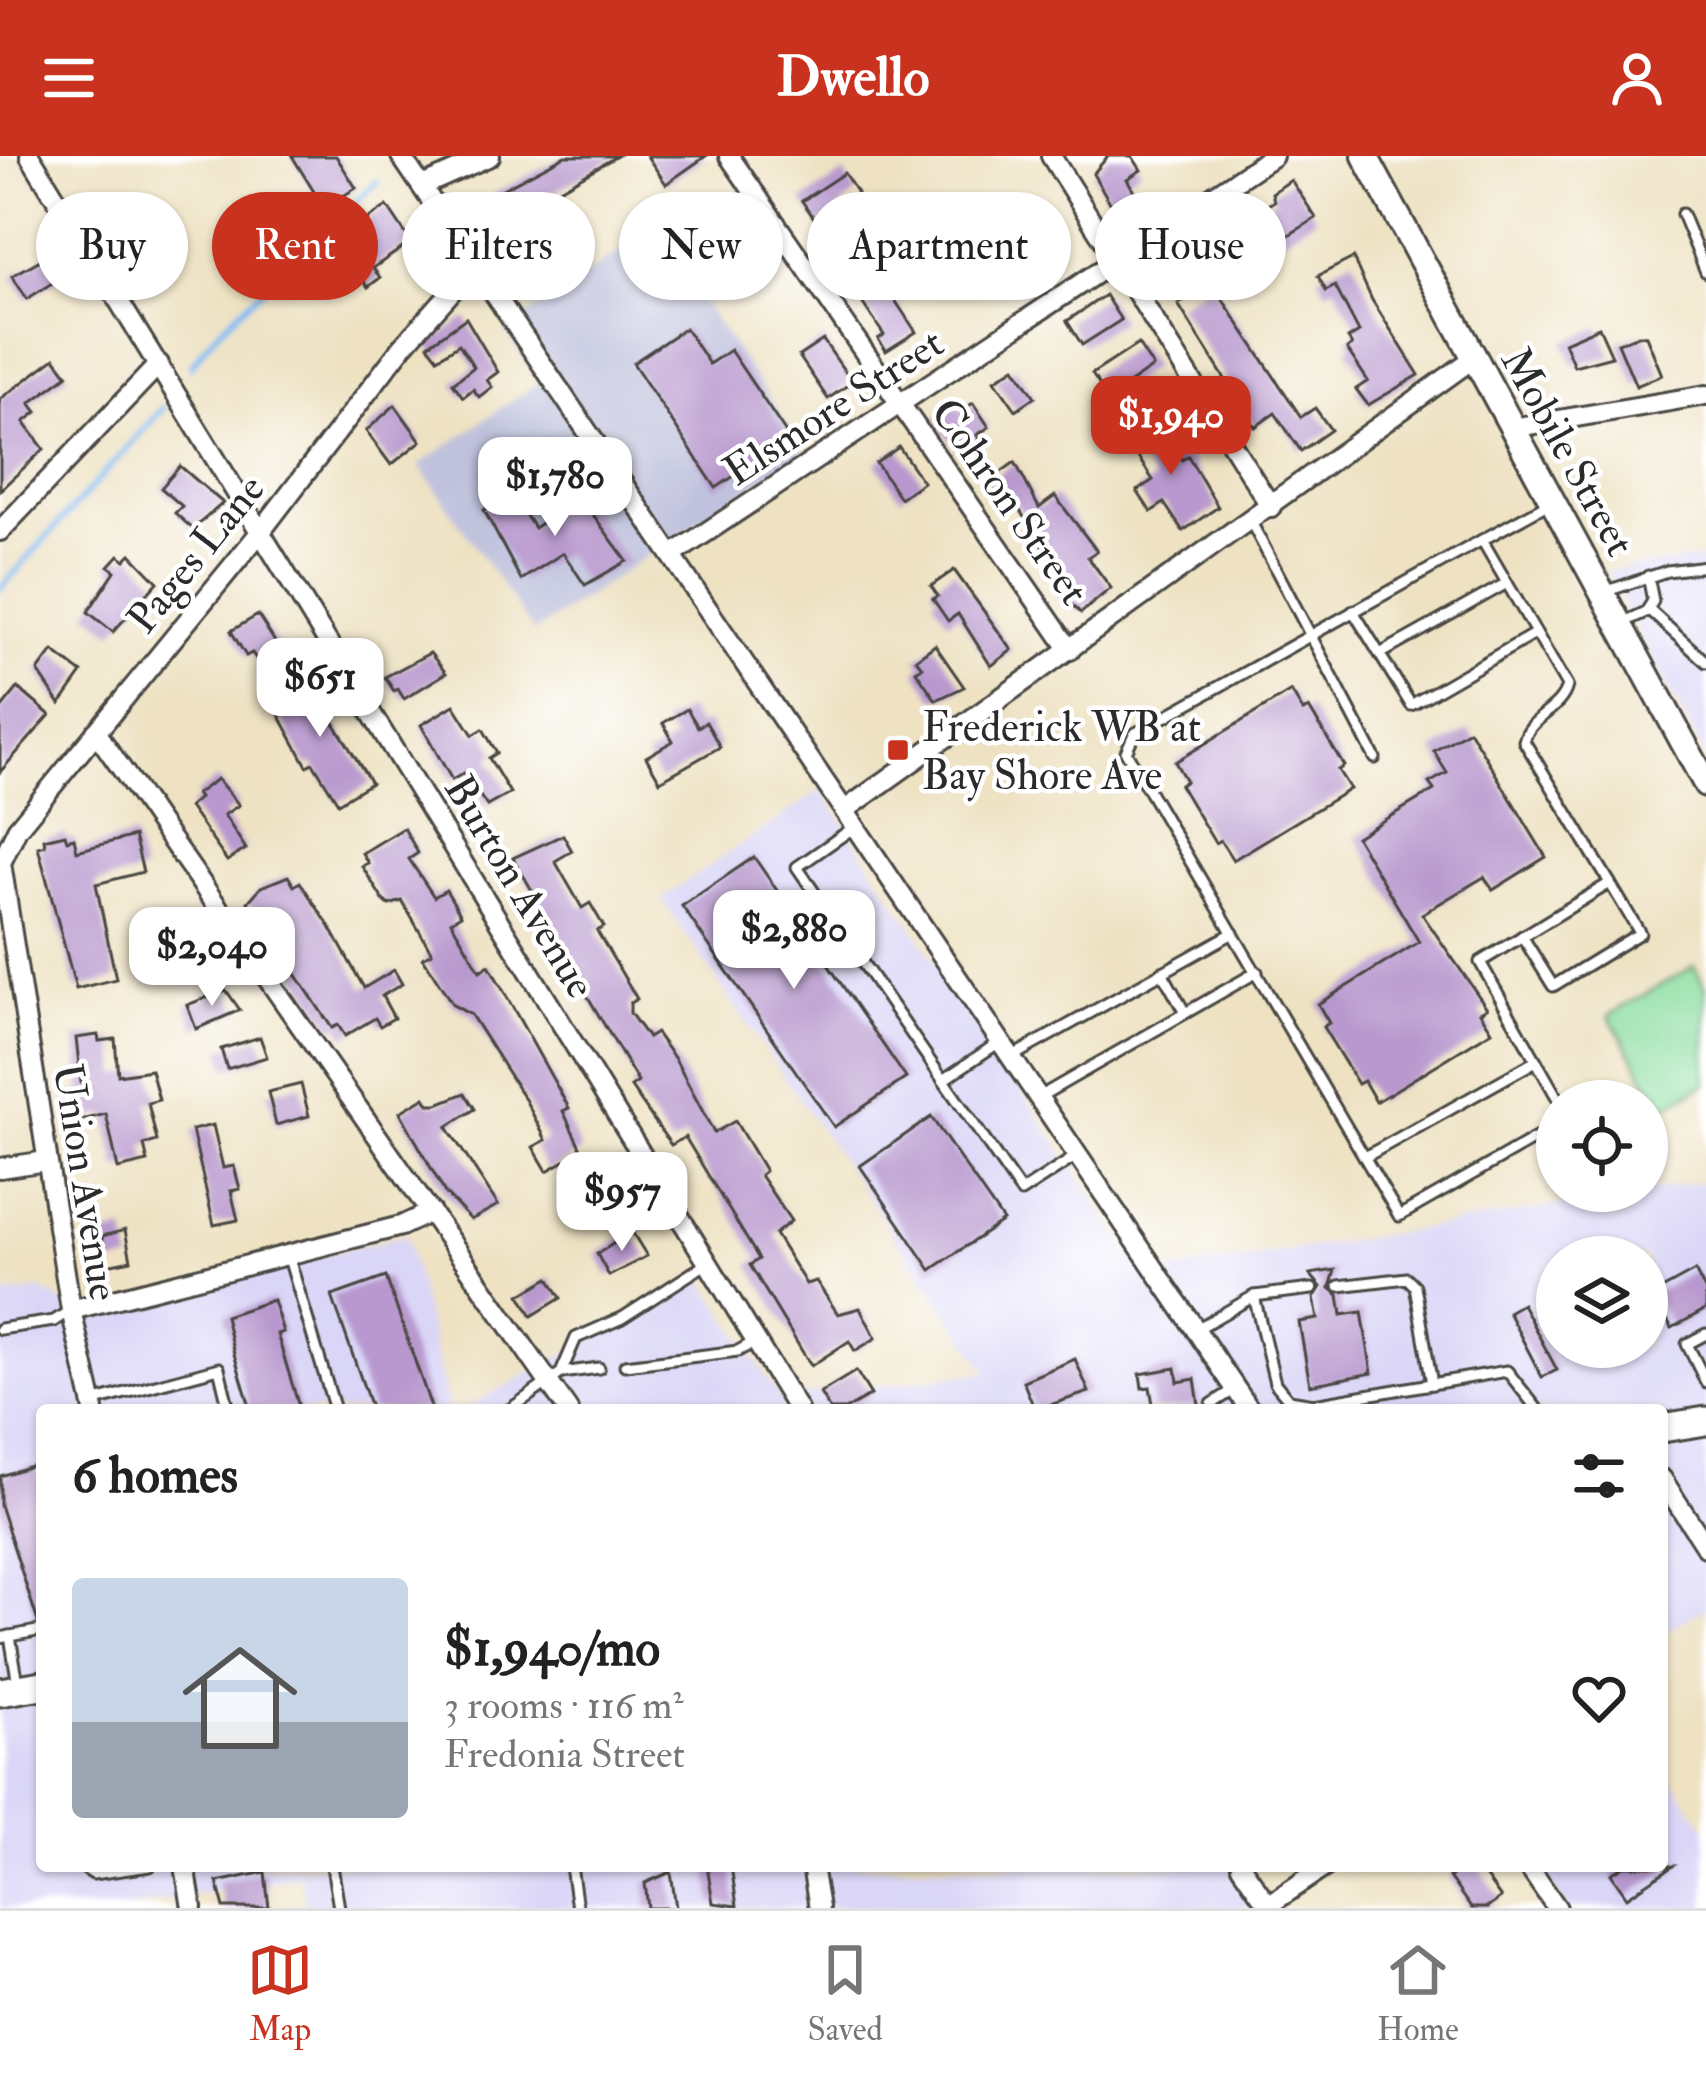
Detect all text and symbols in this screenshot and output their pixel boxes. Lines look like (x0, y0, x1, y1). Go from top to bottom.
text: Dwello (777, 44, 929, 112)
icon: menu (36, 45, 102, 111)
icon: person (1604, 45, 1670, 111)
chip: Buy (36, 192, 188, 300)
chip: Rent (212, 192, 378, 300)
chip: Filters (402, 192, 595, 300)
chip: New (619, 192, 783, 300)
chip: Apartment (807, 192, 1071, 300)
chip: House (1095, 192, 1286, 300)
street label: Elsmore Street (715, 317, 954, 498)
street label: Mobile Street (1489, 339, 1646, 565)
pin: $1,940 (1073, 376, 1269, 478)
street label: Cohron Street (919, 389, 1100, 615)
text: $1,940 (1118, 390, 1224, 439)
pin: $1,780 (457, 437, 653, 539)
text: $1,780 (505, 451, 605, 500)
street label: Pages Lane (117, 464, 276, 644)
pin: $651 (249, 638, 391, 740)
text: $651 (284, 652, 356, 701)
place label: Frederick WB at Bay Shore Ave (922, 702, 1201, 802)
marker: Frederick WB at Bay Shore Ave (885, 737, 911, 763)
street label: Burton Avenue (432, 766, 606, 1008)
pin: $2,880 (696, 890, 892, 992)
text: $2,880 (740, 904, 848, 953)
pin: $2,040 (114, 907, 310, 1009)
text: $2,040 (156, 921, 268, 970)
street label: Union Avenue (41, 1060, 129, 1304)
map controls (1536, 1080, 1668, 1368)
button: locate (1536, 1080, 1668, 1212)
pin: $957 (551, 1152, 693, 1254)
text: $957 (583, 1166, 661, 1215)
button: layers (1536, 1236, 1668, 1368)
icon: filters (1566, 1443, 1632, 1509)
text: 6 homes (72, 1444, 238, 1508)
text: $1,940/mo (444, 1617, 660, 1681)
icon: home (168, 1626, 312, 1770)
icon: heart (1566, 1665, 1632, 1731)
text: 3 rooms · 116 m² (444, 1681, 684, 1730)
text: Fredonia Street (444, 1730, 685, 1779)
tab: Map (247, 1937, 313, 2050)
tab: Saved (807, 1937, 883, 2050)
tab: Home (1377, 1937, 1459, 2050)

